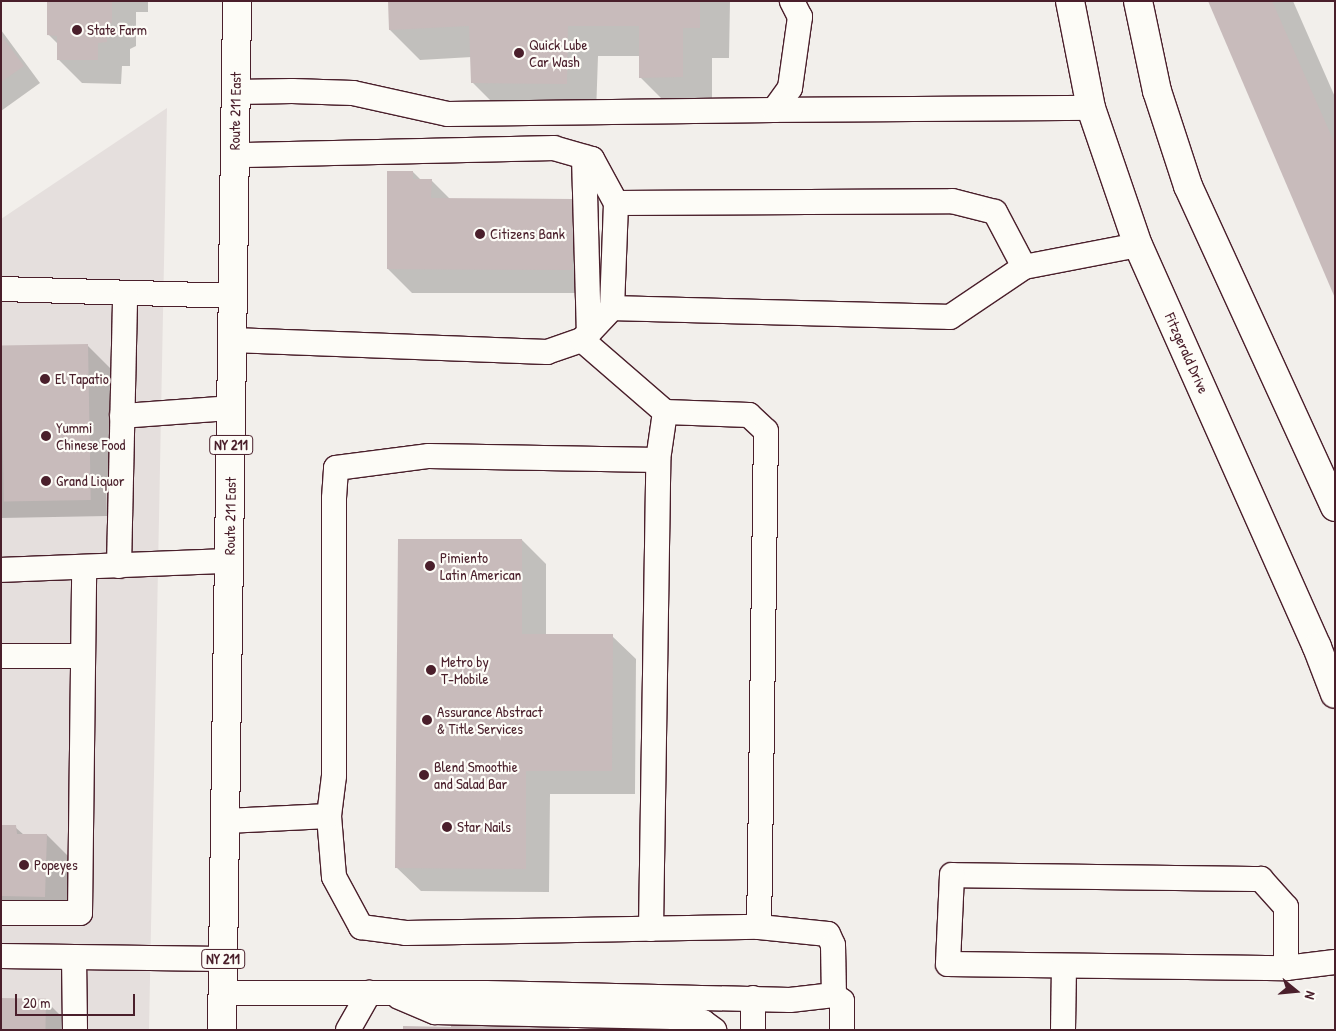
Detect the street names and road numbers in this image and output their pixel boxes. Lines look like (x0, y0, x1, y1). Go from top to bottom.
street label: Route 211 East (225, 72, 245, 150)
street label: Fitzgerald Drive (1161, 310, 1213, 396)
road number: NY 211 (208, 434, 254, 456)
street label: Route 211 East (220, 477, 240, 555)
road number: NY 211 (200, 948, 246, 971)

